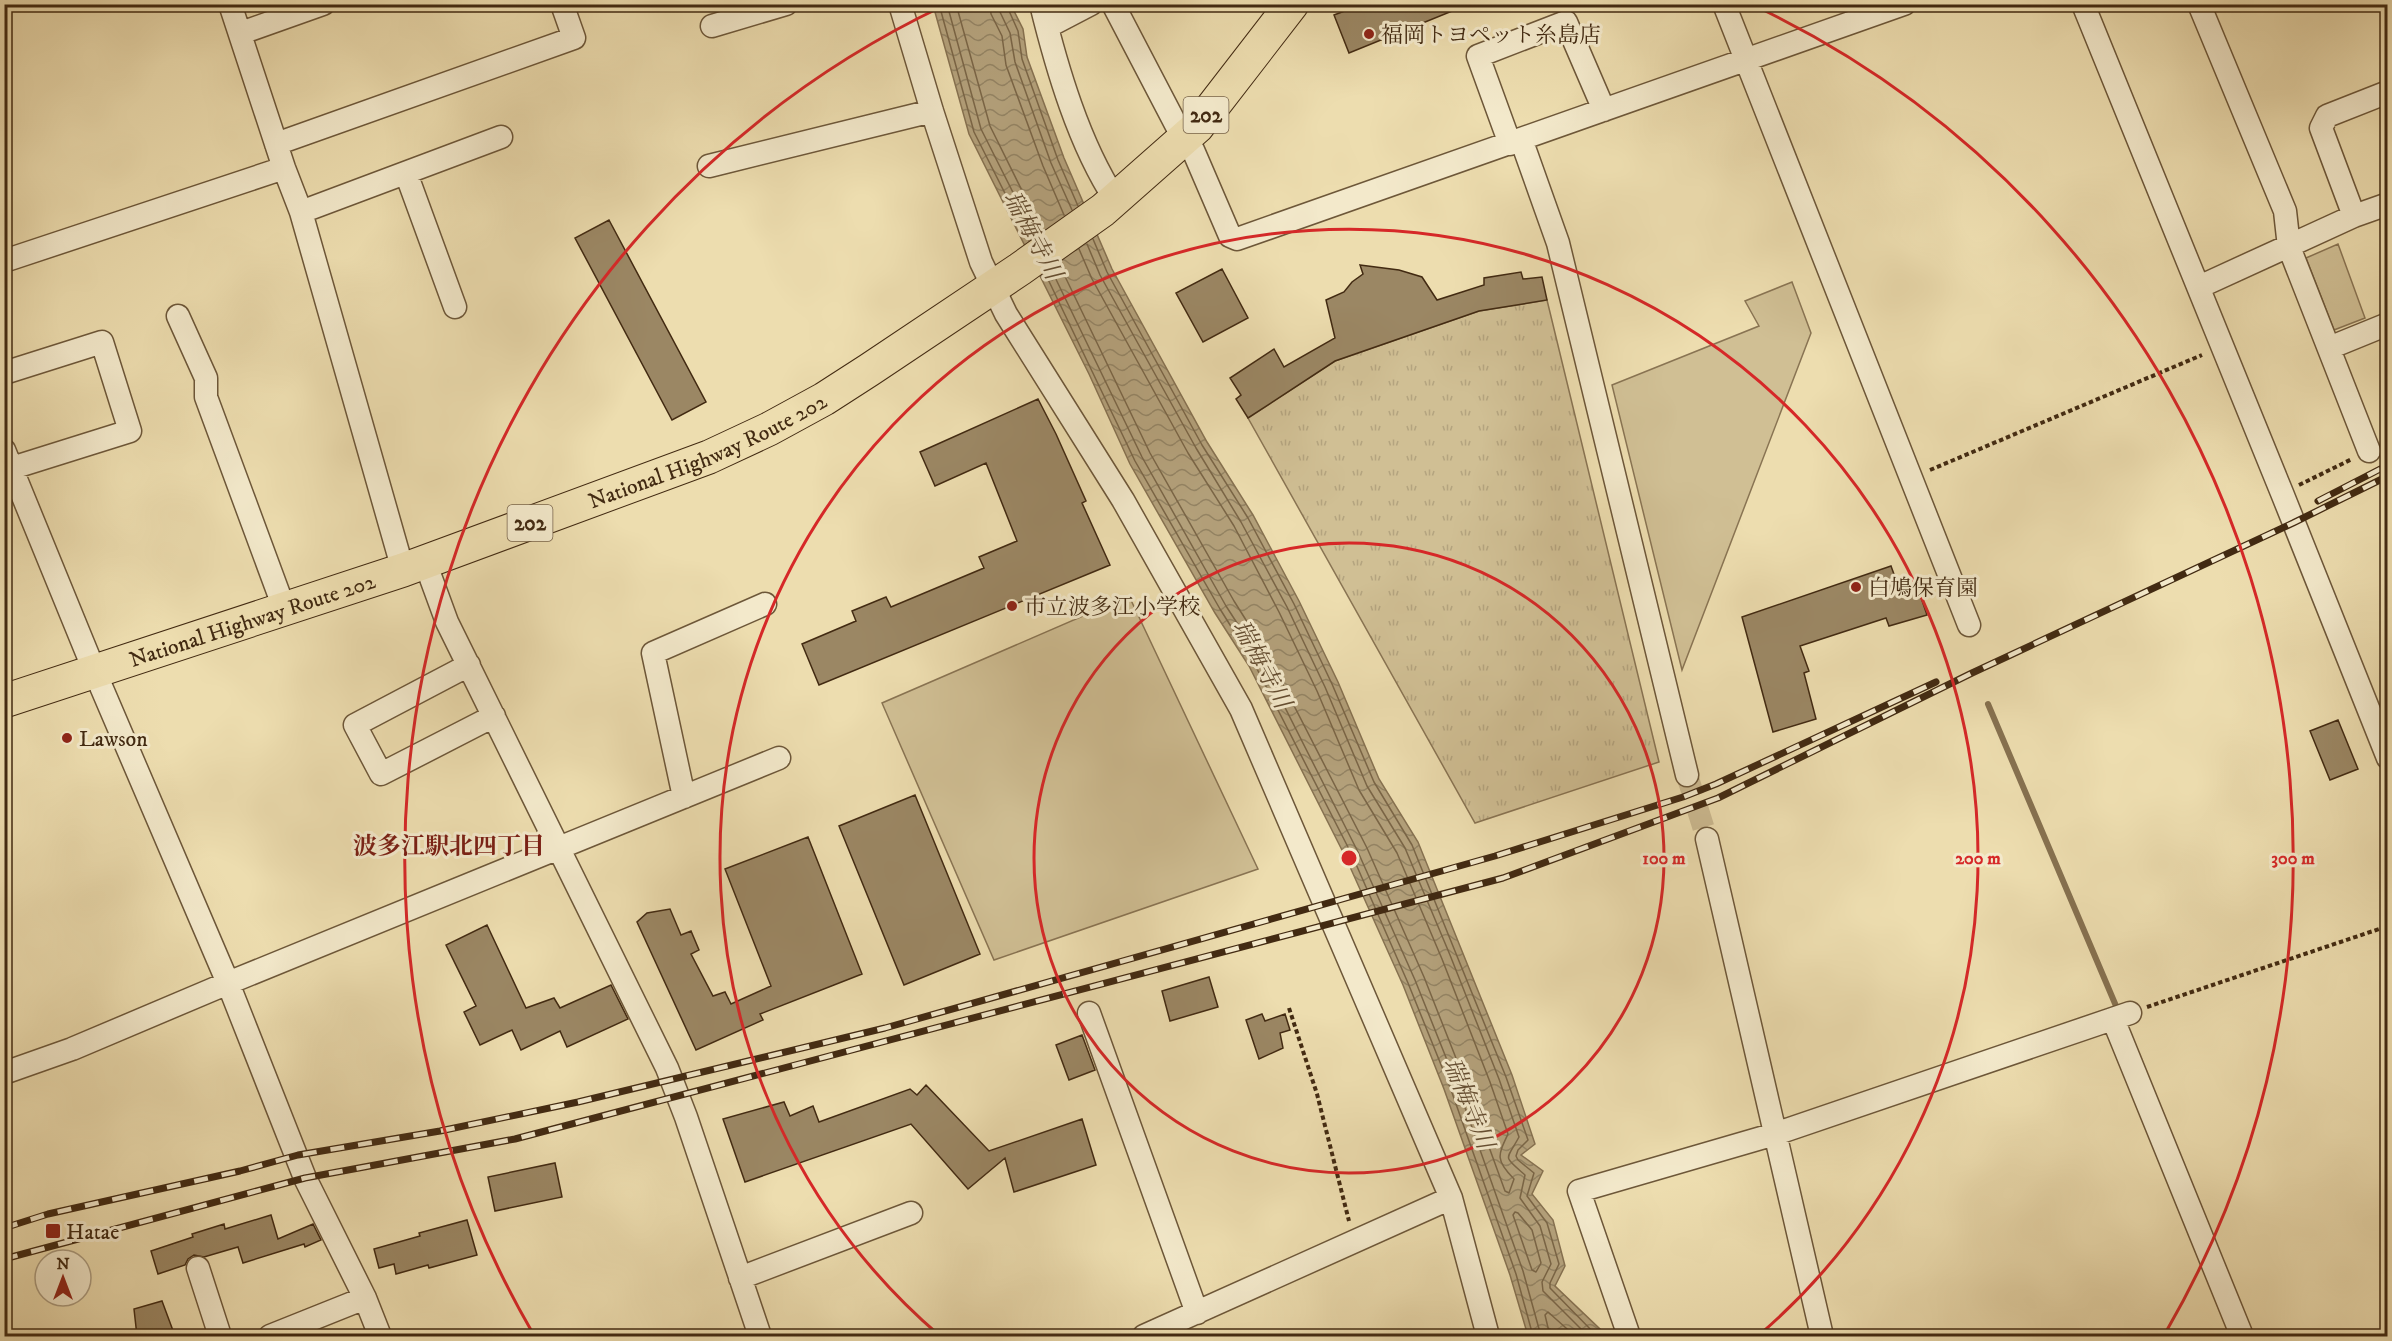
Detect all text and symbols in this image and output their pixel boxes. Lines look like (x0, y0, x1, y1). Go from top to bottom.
place label: 福岡トヨペット糸島店 (1381, 22, 1601, 49)
marker: 福岡トヨペット糸島店 (1362, 27, 1376, 41)
road number: 202 (1184, 97, 1228, 133)
water label: 瑞梅寺川 (996, 186, 1069, 288)
street label: National Highway Route 202 (585, 388, 832, 515)
road number: 202 (508, 505, 552, 541)
street label: National Highway Route 202 (126, 568, 379, 674)
place label: 白鳩保育園 (1868, 575, 1978, 602)
marker: 白鳩保育園 (1849, 580, 1863, 594)
place label: 市立波多江小学校 (1024, 594, 1200, 621)
marker: 市立波多江小学校 (1005, 599, 1019, 613)
water label: 瑞梅寺川 (1225, 615, 1298, 717)
place label: Lawson (79, 726, 148, 753)
marker: Lawson (60, 731, 74, 745)
district label: 波多江駅北四丁目 (353, 832, 545, 862)
centre of rings (1339, 848, 1359, 868)
text: 100 m (1642, 848, 1686, 870)
text: 200 m (1955, 848, 2001, 870)
text: 300 m (2271, 848, 2315, 870)
water label: 瑞梅寺川 (1436, 1053, 1501, 1156)
place label: Hatae (66, 1219, 119, 1246)
marker: Hatae (44, 1222, 62, 1240)
north arrow (33, 1248, 93, 1308)
text: N (56, 1254, 70, 1274)

